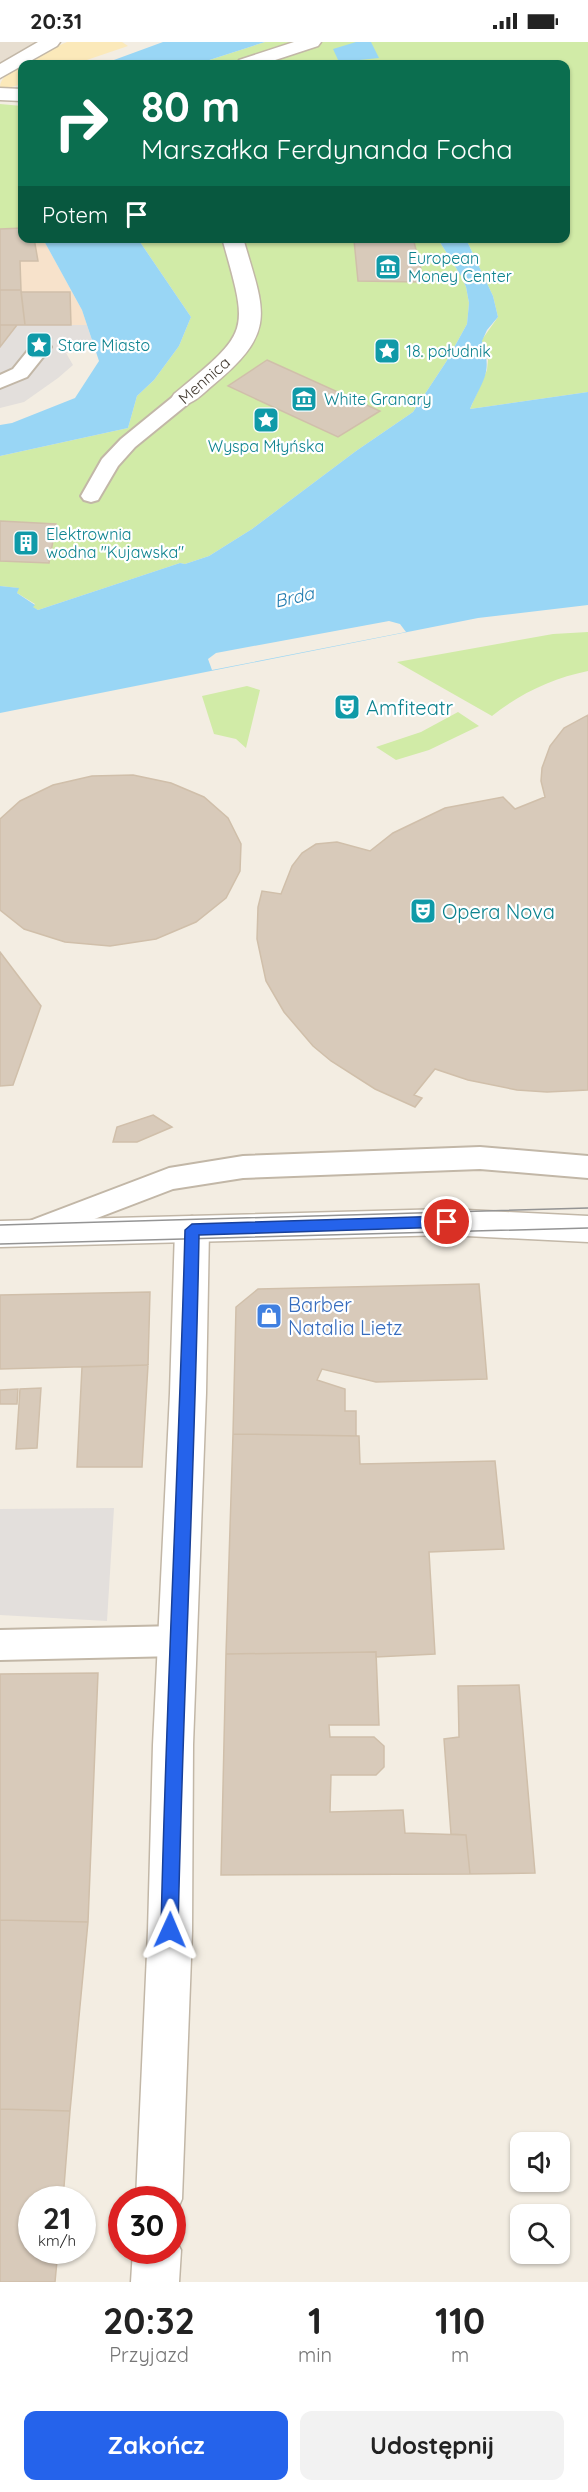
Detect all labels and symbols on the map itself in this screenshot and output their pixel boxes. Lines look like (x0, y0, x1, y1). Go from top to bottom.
place label: European Money Center (408, 248, 512, 286)
museum icon: European Money Center (373, 252, 403, 282)
place icon: Stare Miasto (24, 330, 54, 360)
place label: Stare Miasto (58, 335, 150, 355)
place icon: 18. południk (372, 336, 402, 366)
place label: 18. południk (406, 341, 491, 361)
street label: Mennica (174, 352, 234, 408)
museum icon: White Granary (289, 384, 319, 414)
place label: White Granary (324, 389, 432, 409)
place icon: Wyspa Młyńska (251, 405, 281, 435)
place label: Wyspa Młyńska (208, 436, 324, 456)
place label: Elektrownia wodna "Kujawska" (46, 524, 184, 562)
building icon: Elektrownia wodna "Kujawska" (11, 528, 41, 558)
water label: Brda (272, 581, 317, 613)
theatre icon: Amfiteatr (332, 692, 362, 722)
place label: Amfiteatr (366, 695, 454, 720)
theatre icon: Opera Nova (408, 896, 438, 926)
place label: Opera Nova (442, 899, 555, 924)
pin (421, 1196, 472, 1247)
place label: Barber Natalia Lietz (288, 1292, 403, 1340)
shop icon: Barber Natalia Lietz (254, 1301, 284, 1331)
position arrow (138, 1898, 202, 1962)
speed limit sign: 30 (108, 2186, 186, 2264)

